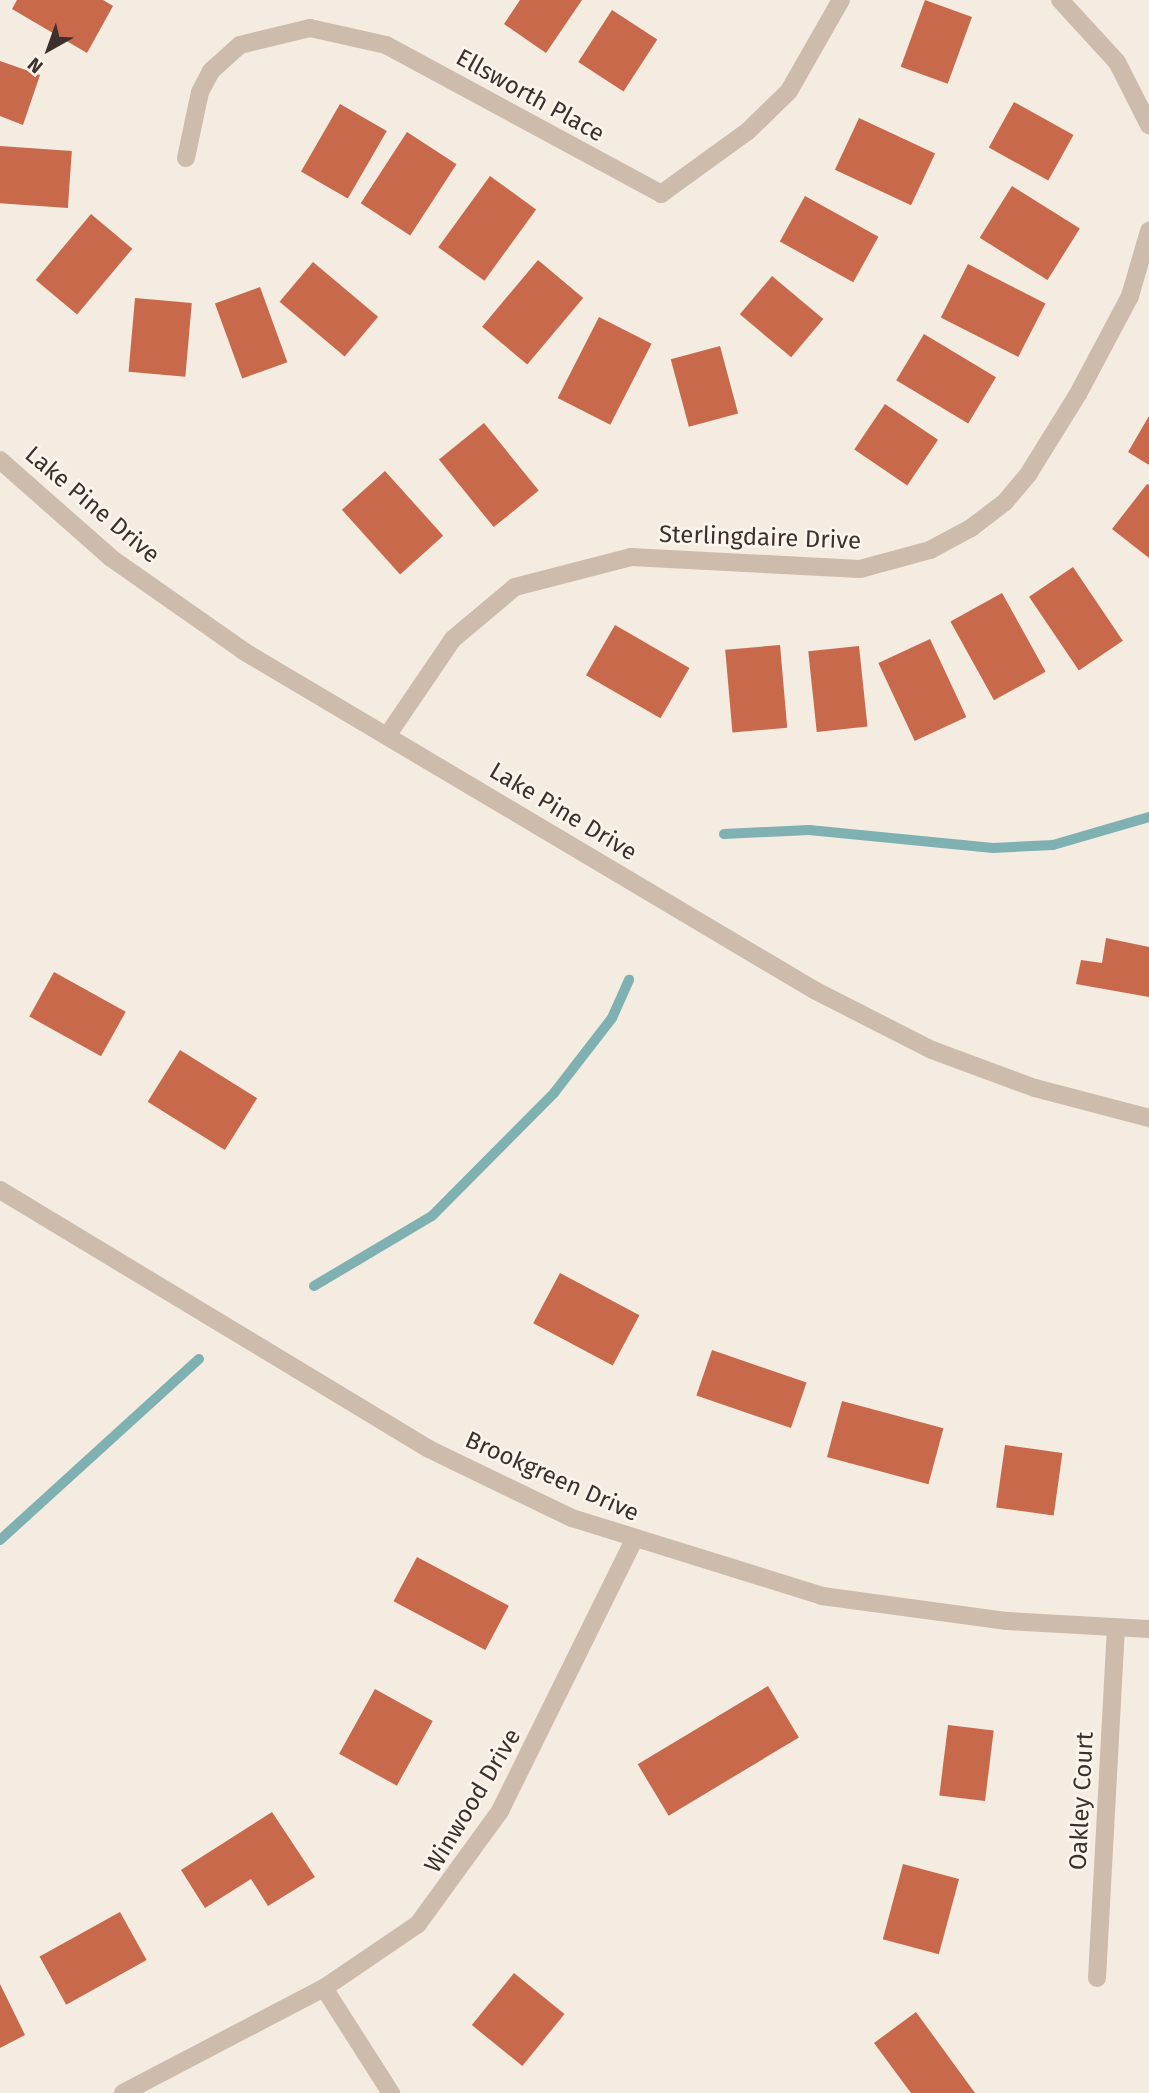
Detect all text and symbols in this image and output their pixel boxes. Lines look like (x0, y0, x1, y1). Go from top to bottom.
north arrow (14, 14, 84, 84)
street label: Ellsworth Place (451, 43, 609, 149)
text: N (23, 53, 47, 78)
street label: Lake Pine Drive (19, 440, 165, 570)
street label: Sterlingdaire Drive (658, 520, 862, 556)
street label: Lake Pine Drive (484, 757, 642, 867)
street label: Brookgreen Drive (461, 1426, 643, 1528)
street label: Winwood Drive (419, 1724, 527, 1878)
street label: Oakley Court (1064, 1731, 1100, 1871)

